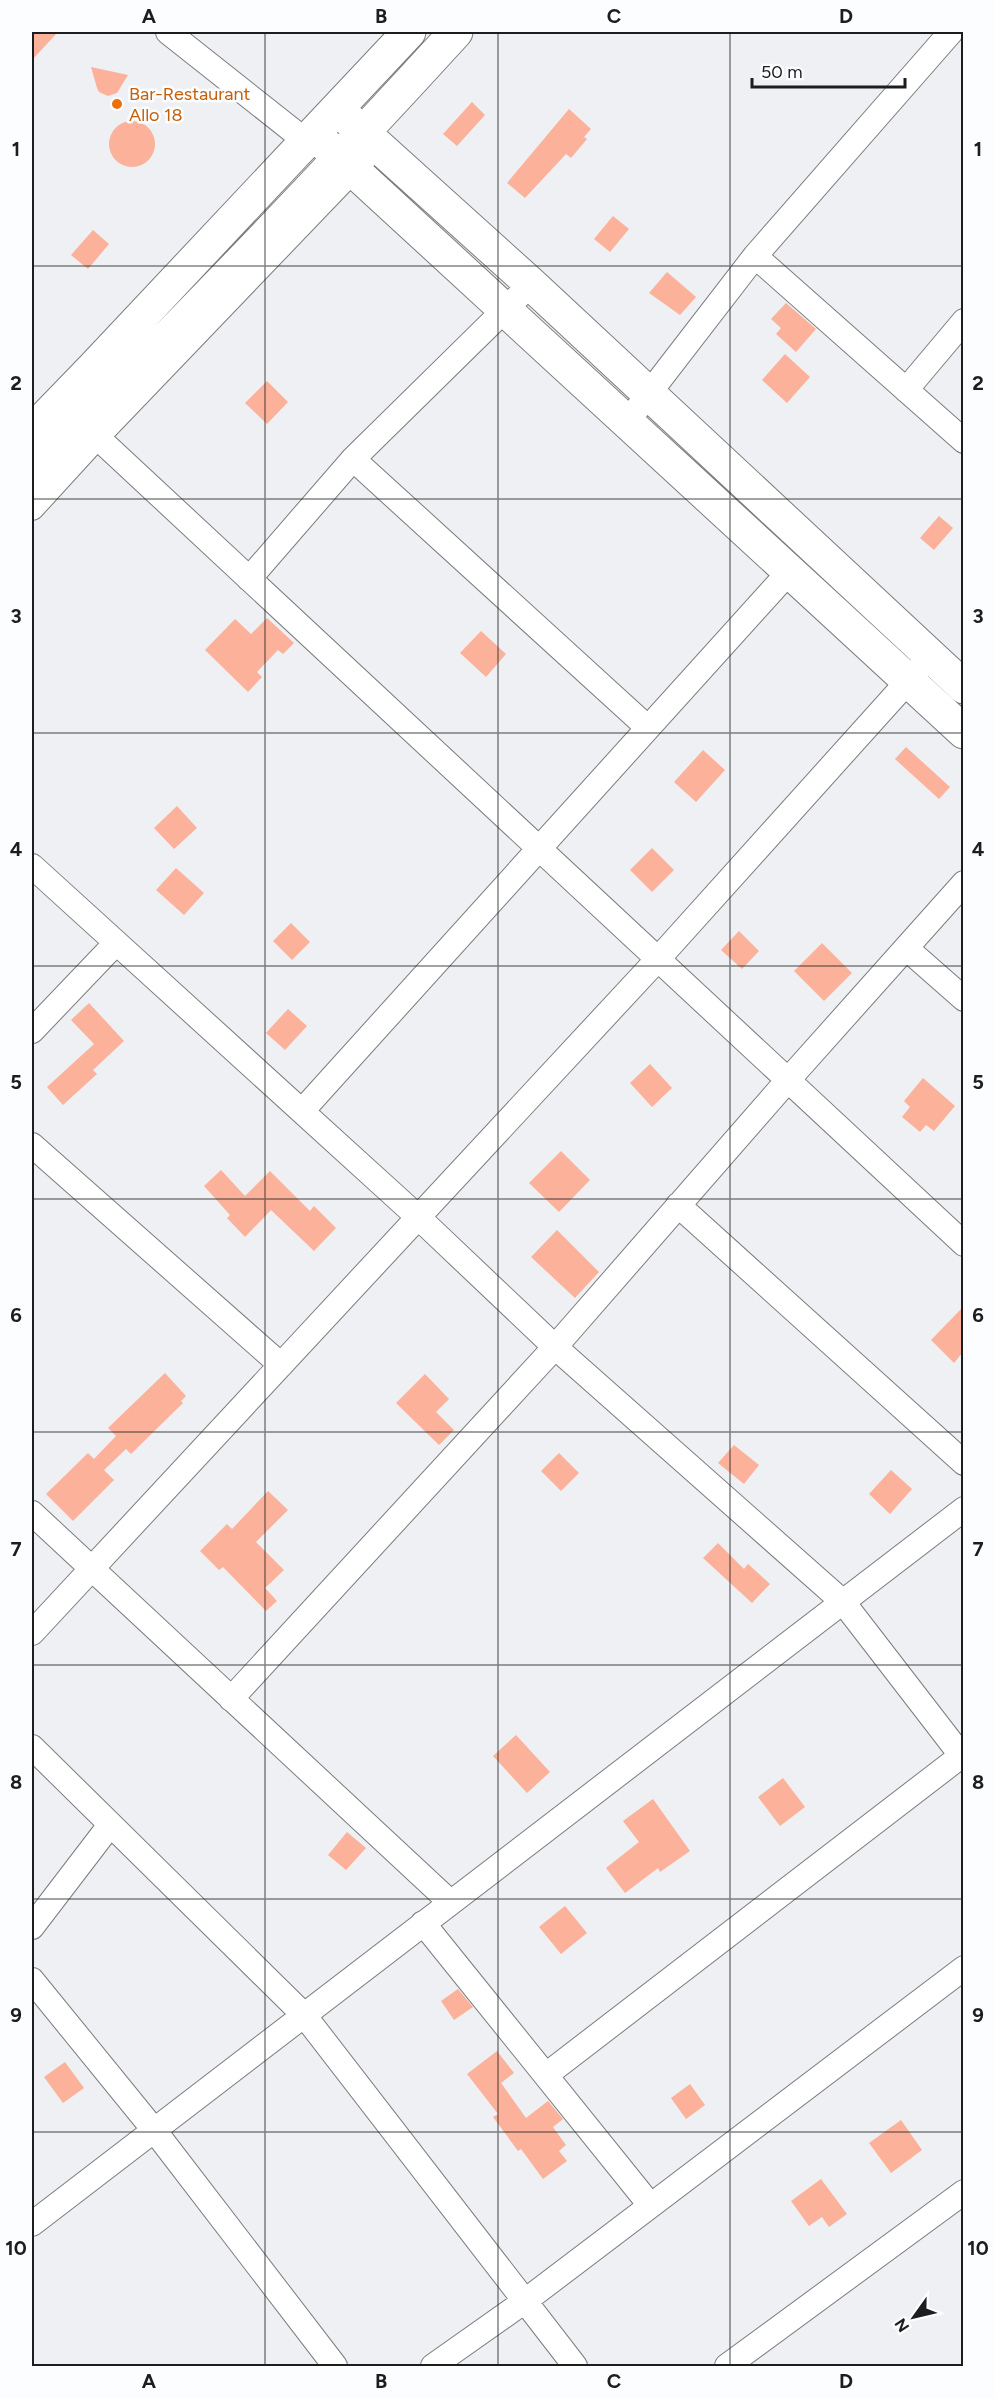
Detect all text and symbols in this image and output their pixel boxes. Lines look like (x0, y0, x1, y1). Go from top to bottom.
text: A (142, 4, 157, 28)
text: B (375, 4, 387, 28)
text: C (607, 4, 621, 28)
text: D (839, 4, 853, 28)
scale bar (752, 51, 905, 89)
text: 50 m (761, 61, 803, 83)
place label: Bar-Restaurant Allo 18 (129, 83, 251, 126)
marker: Bar-Restaurant Allo 18 (110, 97, 124, 111)
text: 1 (12, 137, 20, 161)
text: 1 (974, 137, 982, 161)
text: 2 (10, 371, 22, 395)
text: 2 (972, 371, 984, 395)
text: 3 (10, 604, 22, 628)
text: 3 (972, 604, 984, 628)
text: 4 (10, 837, 23, 861)
text: 4 (972, 837, 985, 861)
text: 5 (10, 1070, 22, 1094)
text: 5 (972, 1070, 984, 1094)
text: 6 (10, 1303, 22, 1327)
text: 6 (972, 1303, 984, 1327)
text: 7 (10, 1537, 22, 1561)
text: 7 (972, 1537, 984, 1561)
text: 8 (10, 1770, 22, 1794)
text: 8 (972, 1770, 984, 1794)
text: 9 (10, 2003, 22, 2027)
text: 9 (972, 2003, 984, 2027)
text: 10 (5, 2236, 27, 2260)
text: 10 (967, 2236, 989, 2260)
north arrow (884, 2287, 944, 2347)
text: N (891, 2315, 913, 2336)
text: A (142, 2369, 157, 2393)
text: B (375, 2369, 387, 2393)
text: C (607, 2369, 621, 2393)
text: D (839, 2369, 853, 2393)

